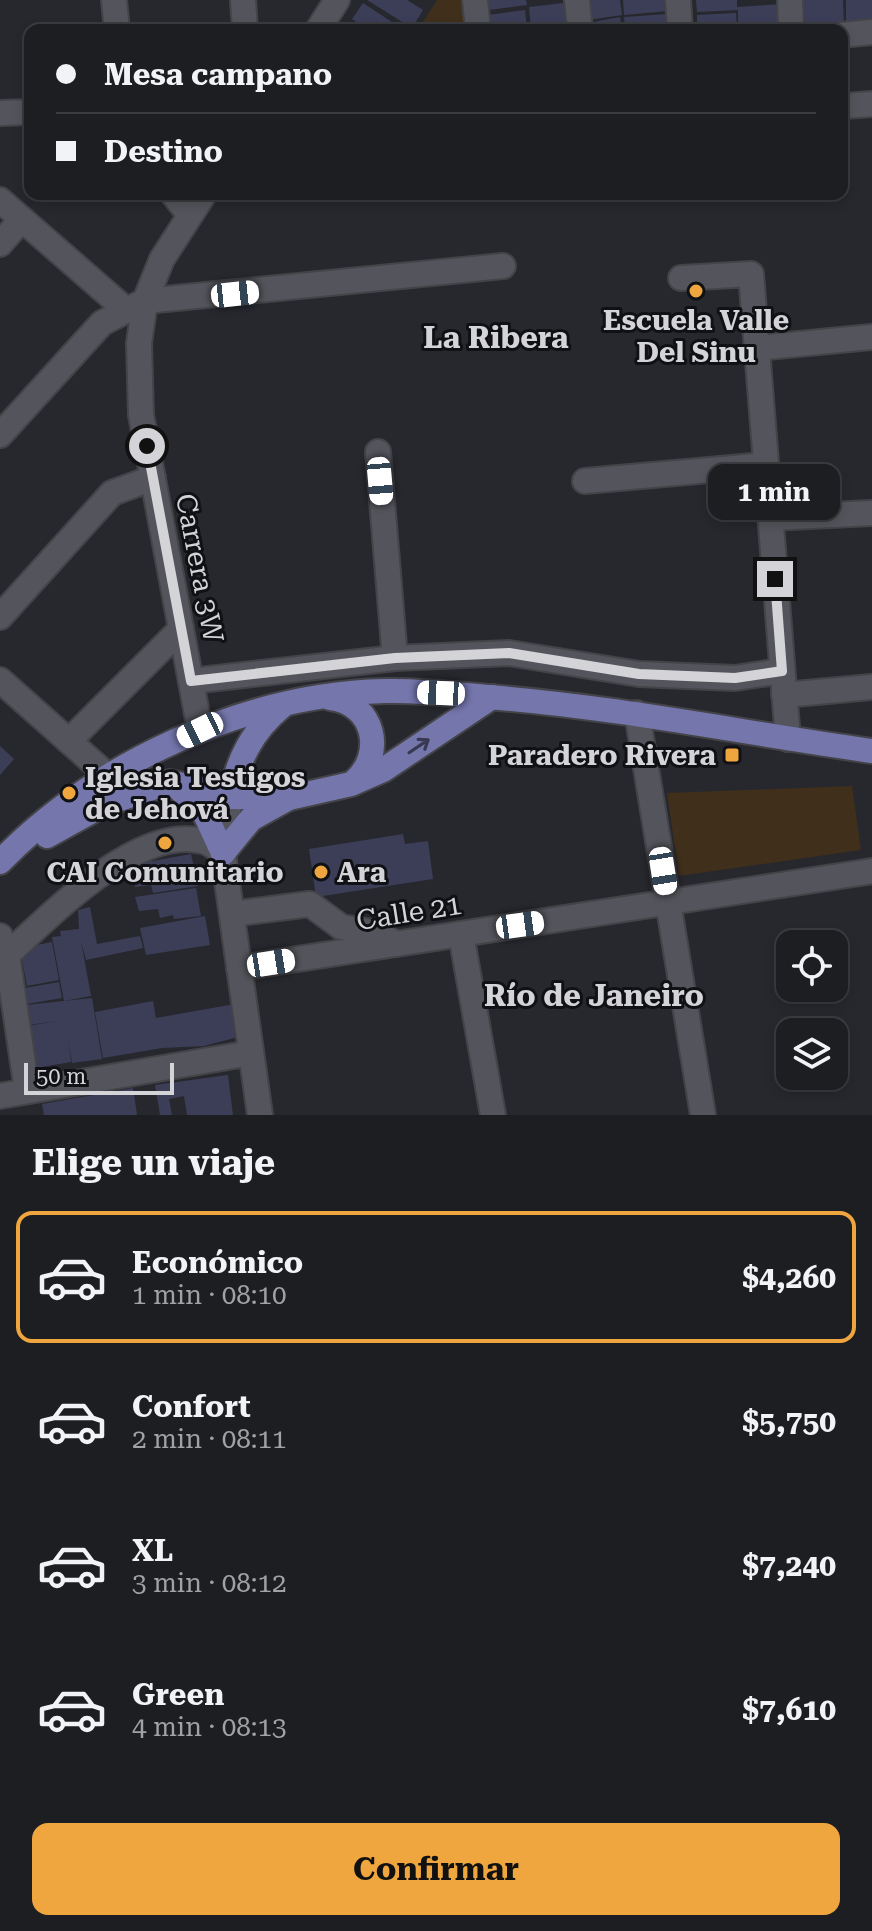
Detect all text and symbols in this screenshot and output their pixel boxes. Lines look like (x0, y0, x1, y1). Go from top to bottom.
text: Mesa campano (104, 57, 332, 92)
text: Destino (104, 134, 223, 169)
car (210, 280, 260, 308)
marker: Escuela Valle Del Sinu (687, 282, 705, 300)
place label: Escuela Valle Del Sinu (603, 304, 789, 369)
district label: La Ribera (423, 320, 569, 355)
route start (129, 428, 165, 464)
car (366, 456, 394, 506)
callout: 1 min (709, 463, 841, 519)
text: 1 min (738, 477, 810, 507)
street label: Carrera 3W (169, 491, 230, 646)
route end (757, 561, 793, 597)
car (417, 680, 465, 706)
car (173, 709, 227, 751)
one-way arrow (407, 738, 430, 754)
place label: Paradero Rivera (488, 739, 717, 772)
marker: Paradero Rivera (723, 746, 741, 764)
place label: Iglesia Testigos de Jehová (85, 761, 305, 826)
marker: Iglesia Testigos de Jehová (60, 784, 78, 802)
marker: CAI Comunitario (156, 834, 174, 852)
car (647, 845, 679, 897)
place label: CAI Comunitario (46, 856, 284, 889)
place label: Ara (337, 856, 387, 889)
marker: Ara (312, 863, 330, 881)
street label: Calle 21 (354, 888, 464, 937)
car (495, 910, 545, 940)
map controls (776, 930, 848, 1090)
button: locate (776, 930, 848, 1002)
car (245, 947, 297, 979)
district label: Río de Janeiro (484, 978, 704, 1013)
button: layers (776, 1018, 848, 1090)
scale bar (24, 1059, 174, 1095)
text: 50 m (36, 1064, 86, 1089)
text: Elige un viaje (32, 1142, 275, 1184)
icon: car (36, 1241, 108, 1313)
text: Económico (132, 1245, 303, 1280)
text: $4,260 (742, 1260, 836, 1295)
text: 1 min · 08:10 (132, 1280, 287, 1310)
icon: car (36, 1385, 108, 1457)
text: Confort (132, 1389, 251, 1424)
text: $5,750 (742, 1404, 836, 1439)
text: 2 min · 08:11 (132, 1424, 287, 1454)
icon: car (36, 1529, 108, 1601)
text: XL (132, 1533, 173, 1568)
text: $7,240 (742, 1548, 836, 1583)
text: 3 min · 08:12 (132, 1568, 287, 1598)
icon: car (36, 1673, 108, 1745)
text: Green (132, 1677, 224, 1712)
text: $7,610 (742, 1692, 836, 1727)
text: 4 min · 08:13 (132, 1712, 287, 1742)
button: Confirmar (32, 1823, 840, 1915)

